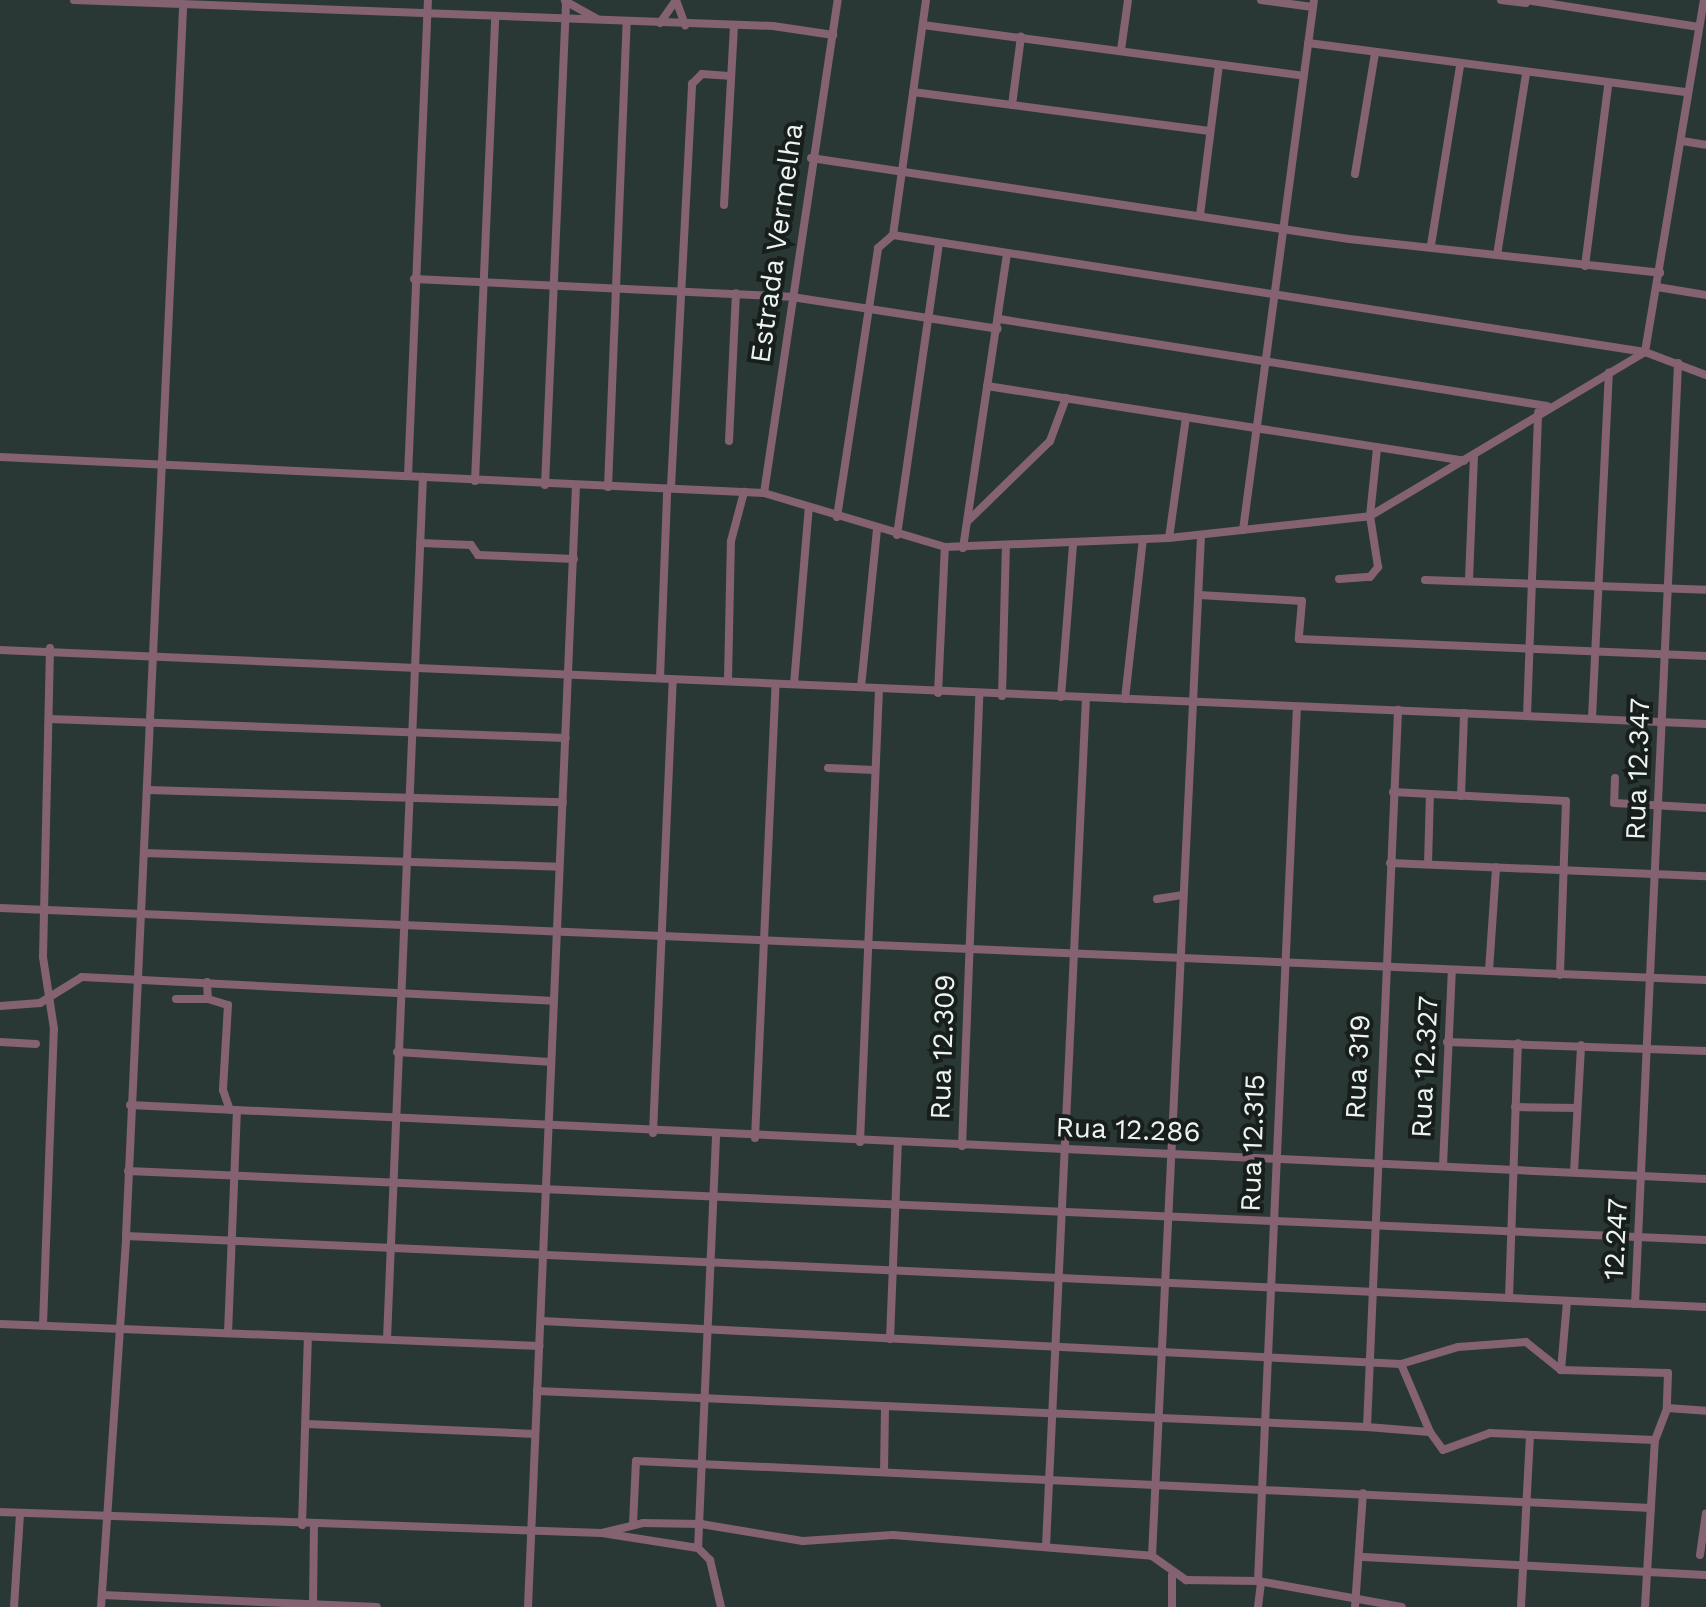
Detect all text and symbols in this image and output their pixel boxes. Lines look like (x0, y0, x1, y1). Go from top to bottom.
street label: Estrada Vermelha (743, 120, 811, 366)
street label: Rua 12.347 (1619, 697, 1657, 841)
street label: Rua 12.309 (924, 973, 962, 1121)
street label: Rua 12.327 (1404, 994, 1446, 1140)
street label: Rua 319 (1338, 1013, 1378, 1121)
street label: Rua 12.315 (1234, 1073, 1272, 1213)
street label: Rua 12.286 (1054, 1111, 1202, 1149)
street label: 12.247 (1597, 1197, 1635, 1281)

